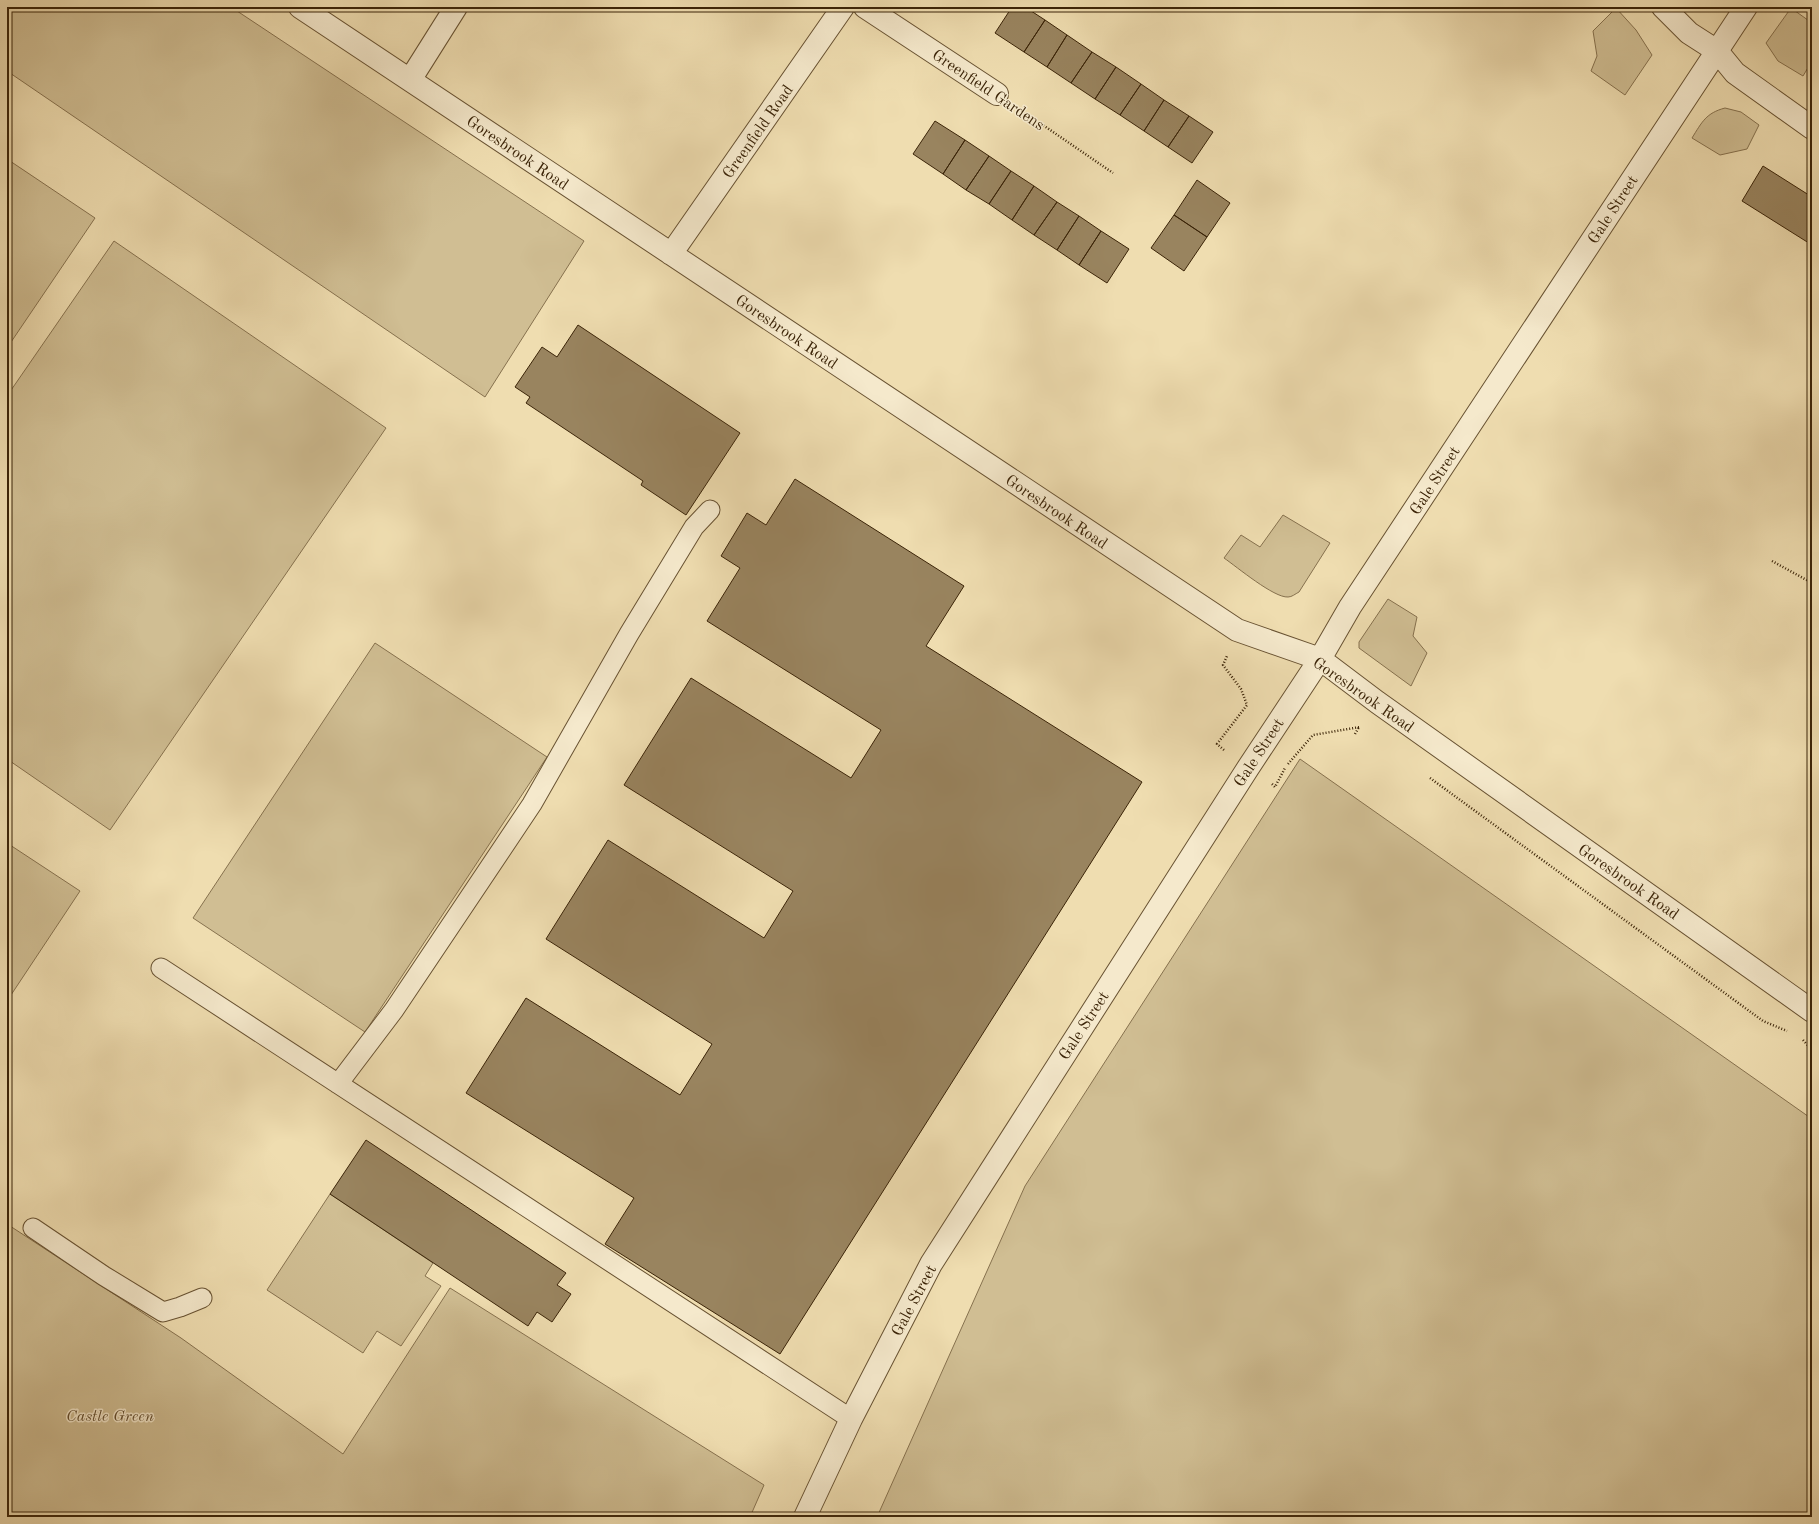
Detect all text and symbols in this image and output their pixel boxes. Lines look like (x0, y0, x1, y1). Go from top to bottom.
street label: Greenfield Gardens (929, 47, 1047, 134)
street label: Greenfield Road (721, 82, 797, 182)
street label: Goresbrook Road (463, 114, 571, 194)
street label: Gale Street (1586, 173, 1642, 247)
street label: Goresbrook Road (732, 293, 840, 373)
street label: Gale Street (1408, 444, 1464, 518)
street label: Goresbrook Road (1002, 473, 1110, 553)
street label: Goresbrook Road (1309, 655, 1416, 736)
street label: Gale Street (1232, 716, 1288, 790)
street label: Goresbrook Road (1574, 842, 1681, 923)
street label: Gale Street (1057, 989, 1113, 1063)
street label: Gale Street (889, 1262, 940, 1339)
park label: Castle Green (66, 1409, 154, 1425)

